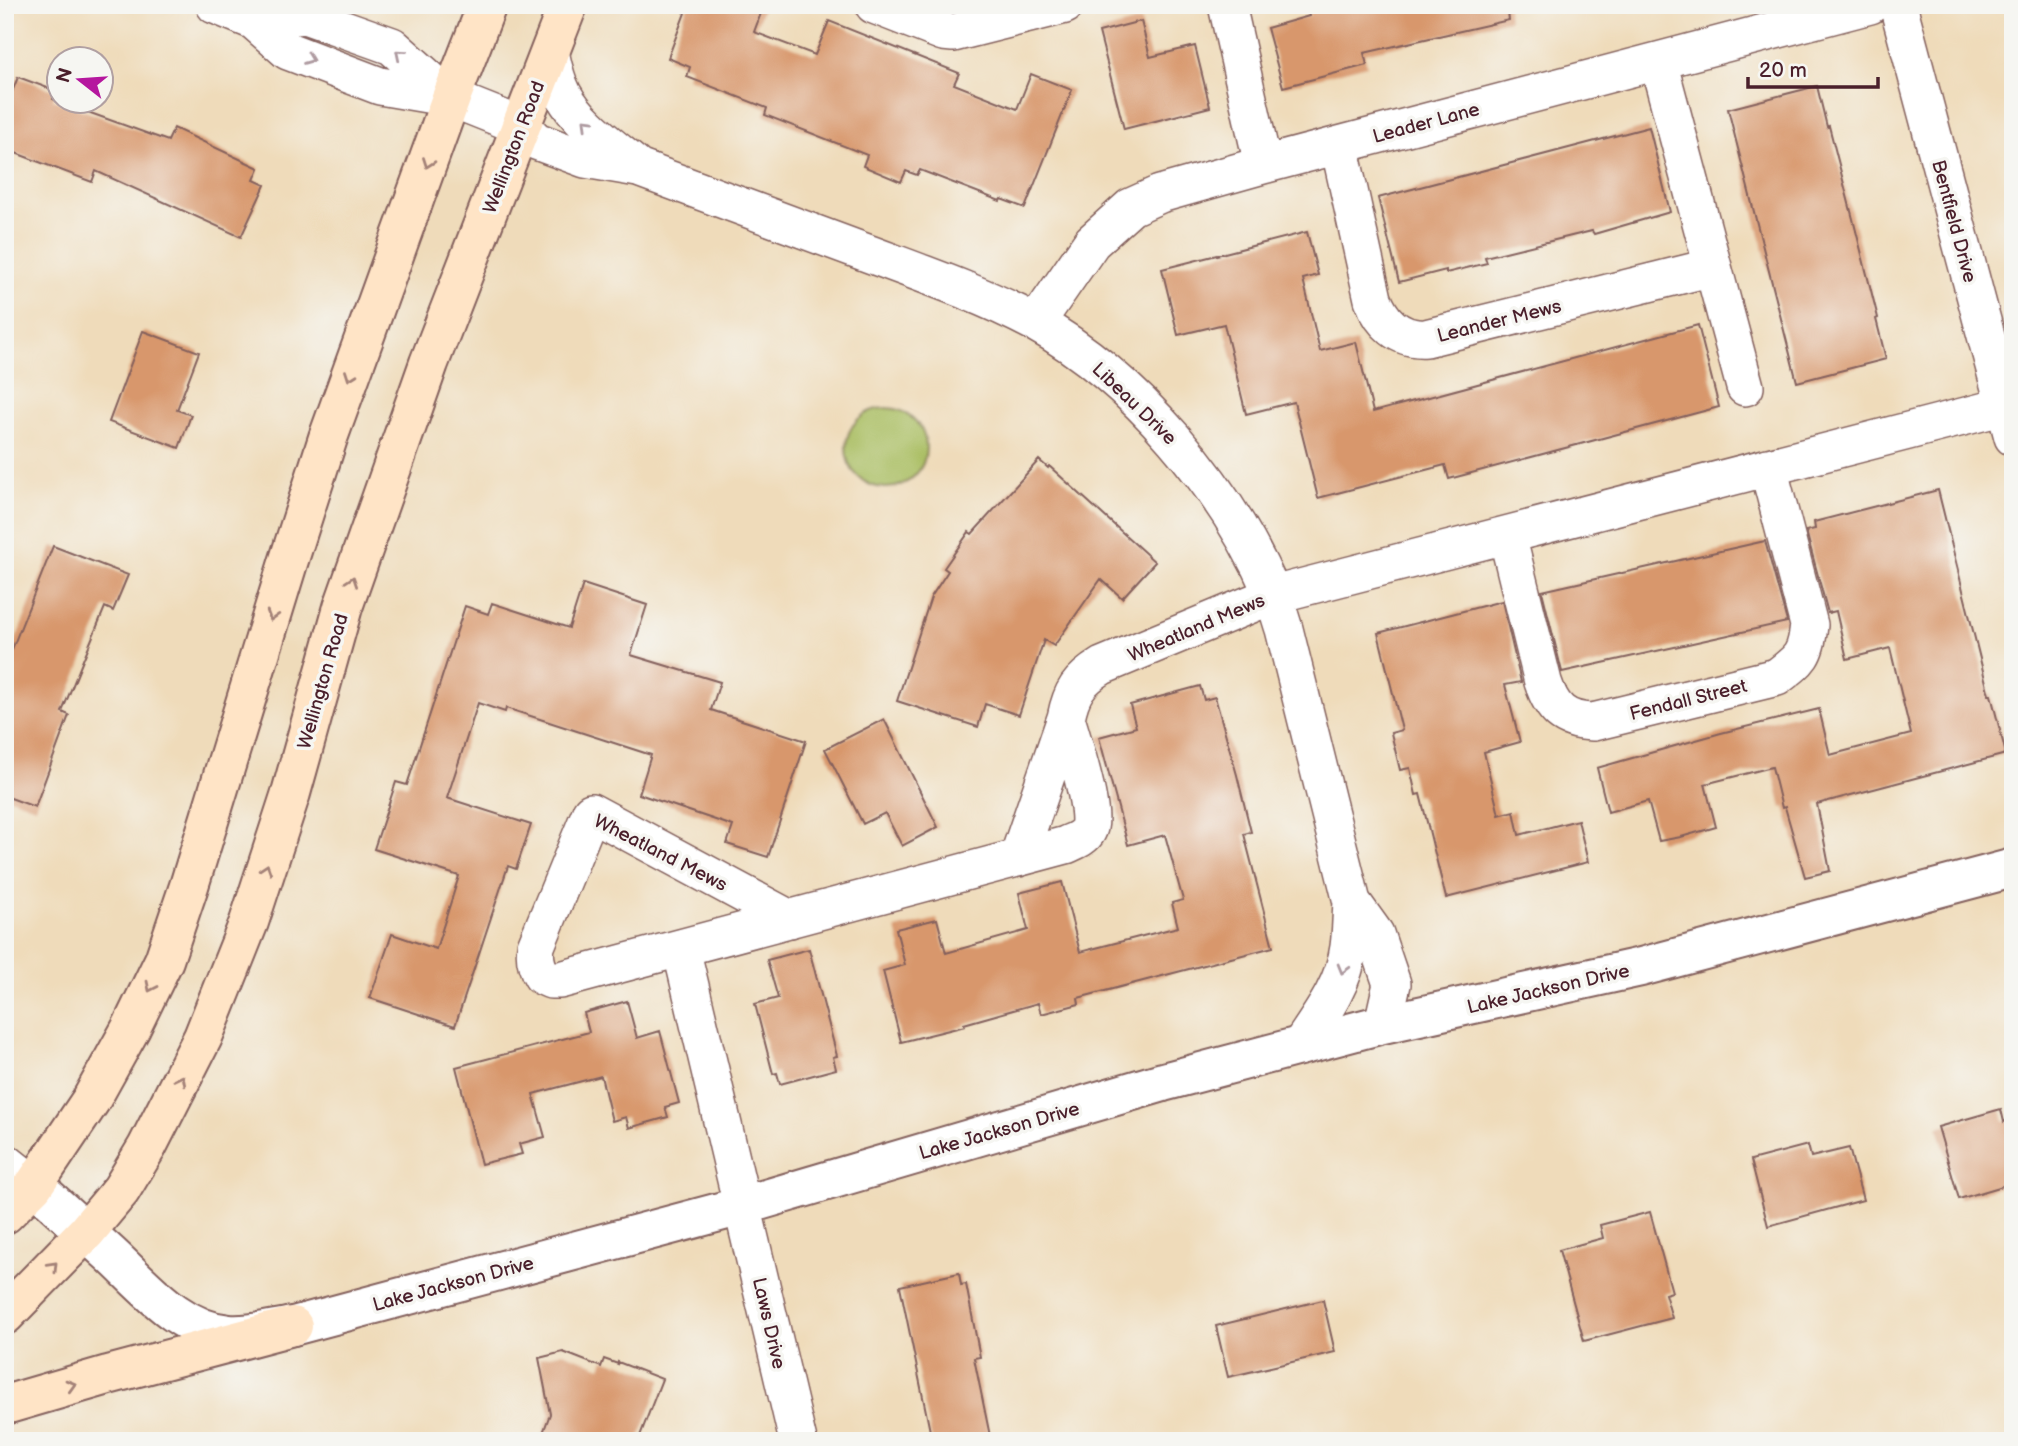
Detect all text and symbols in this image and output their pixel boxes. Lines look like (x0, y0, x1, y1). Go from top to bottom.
north arrow (46, 46, 116, 116)
scale bar (1748, 46, 1878, 90)
one-way arrow (395, 49, 407, 62)
one-way arrow (302, 51, 314, 65)
text: 20 m (1759, 58, 1807, 83)
text: N (52, 65, 78, 86)
street label: Wellington Road (479, 78, 550, 217)
street label: Leader Lane (1370, 98, 1482, 149)
one-way arrow (582, 118, 595, 131)
one-way arrow (422, 156, 436, 168)
street label: Bentfield Drive (1926, 157, 1981, 285)
street label: Leander Mews (1435, 295, 1564, 348)
street label: Libeau Drive (1087, 358, 1181, 450)
one-way arrow (345, 370, 359, 382)
one-way arrow (344, 575, 358, 587)
street label: Wheatland Mews (1125, 589, 1268, 668)
one-way arrow (265, 610, 280, 622)
street label: Wellington Road (293, 611, 354, 752)
street label: Fendall Street (1627, 675, 1749, 726)
street label: Wheatland Mews (590, 810, 731, 897)
one-way arrow (258, 864, 273, 876)
street label: Lake Jackson Drive (1465, 960, 1632, 1019)
one-way arrow (1337, 963, 1352, 975)
one-way arrow (145, 980, 159, 992)
one-way arrow (173, 1075, 187, 1087)
street label: Lake Jackson Drive (916, 1098, 1082, 1165)
street label: Lake Jackson Drive (370, 1252, 536, 1317)
one-way arrow (44, 1261, 57, 1274)
street label: Laws Drive (747, 1275, 790, 1371)
one-way arrow (64, 1379, 76, 1394)

